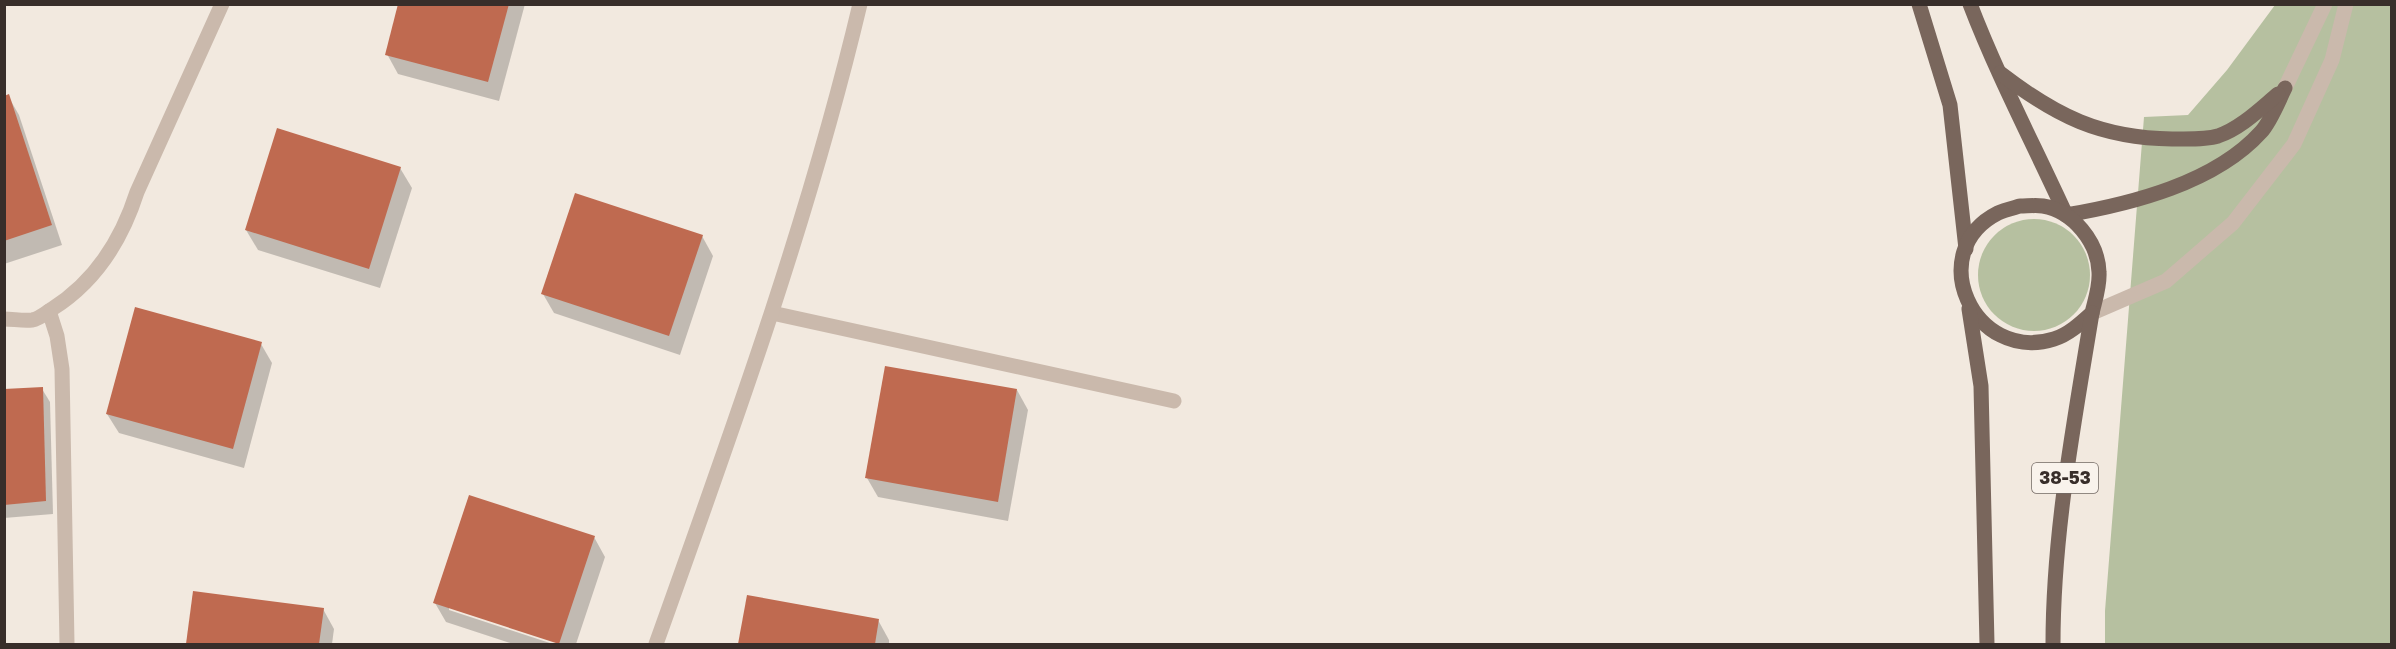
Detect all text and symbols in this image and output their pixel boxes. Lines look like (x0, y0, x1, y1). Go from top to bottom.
road number: 38-53 (2032, 463, 2098, 493)

